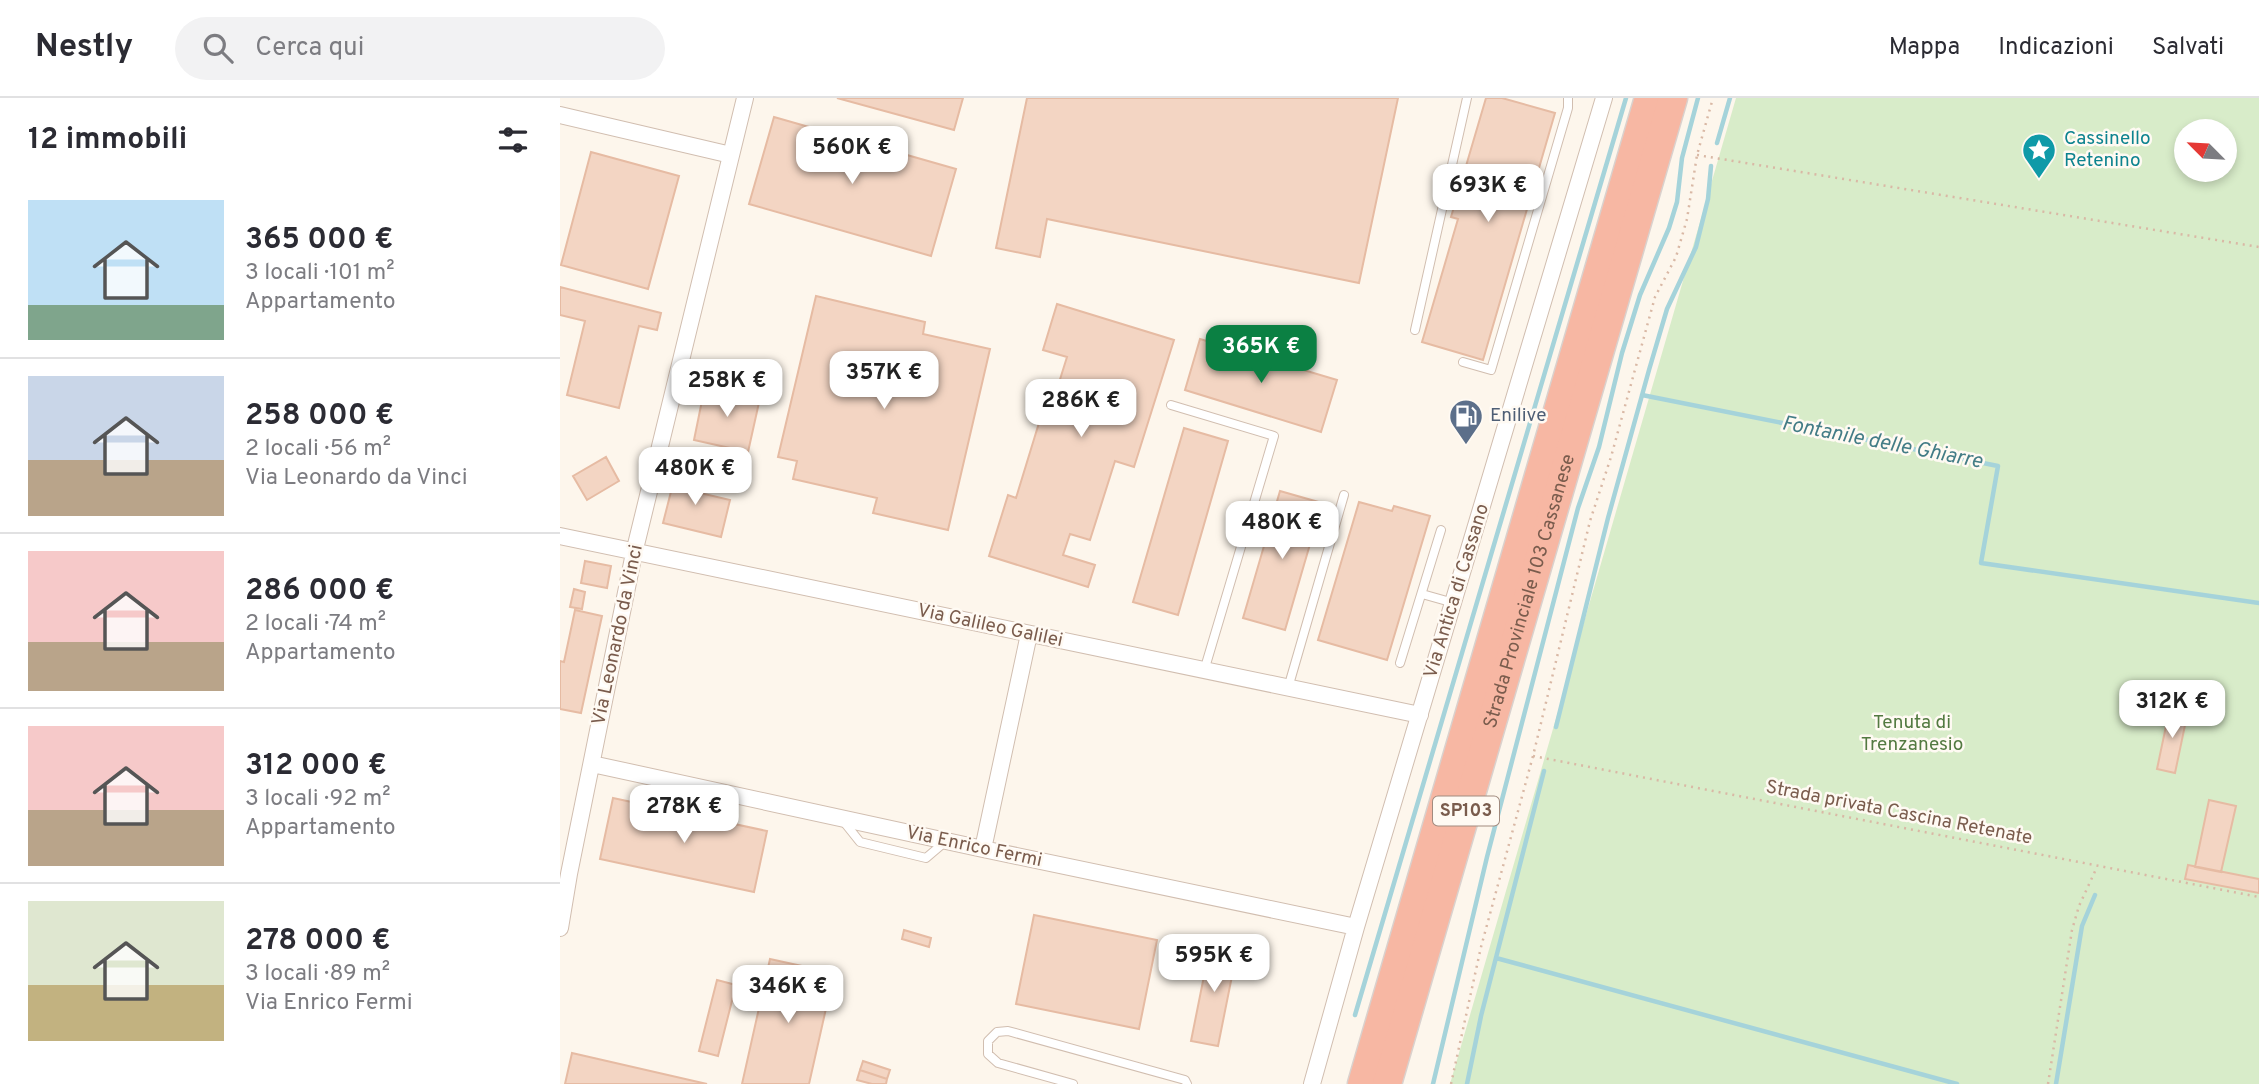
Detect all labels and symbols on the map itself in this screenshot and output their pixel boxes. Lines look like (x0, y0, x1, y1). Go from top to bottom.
north arrow (2174, 119, 2236, 182)
pin: 560K € (795, 126, 909, 186)
place label: Cassinello Retenino (2064, 127, 2151, 173)
place icon: Cassinello Retenino (2020, 131, 2058, 180)
pin: 693K € (1431, 164, 1545, 224)
pin: 365K € (1204, 326, 1318, 385)
pin: 357K € (827, 352, 941, 411)
pin: 258K € (670, 360, 784, 419)
pin: 286K € (1024, 380, 1138, 439)
fuel station icon: Enilive (1447, 397, 1485, 446)
place label: Enilive (1490, 404, 1546, 428)
water label: Fontanile delle Ghiarre (1780, 410, 1986, 476)
pin: 480K € (638, 448, 752, 507)
street label: Strada Provinciale 103 Cassanese (1479, 451, 1581, 731)
street label: Via Antica di Cassano (1419, 501, 1495, 681)
pin: 480K € (1225, 502, 1339, 561)
street label: Via Leonardo da Vinci (587, 543, 649, 727)
street label: Via Galileo Galilei (915, 599, 1065, 653)
pin: 312K € (2115, 680, 2229, 740)
park label: Tenuta di Trenzanesio (1861, 711, 1963, 757)
street label: Strada privata Cascina Retenate (1764, 775, 2034, 851)
pin: 278K € (627, 786, 741, 845)
road number: SP103 (1433, 796, 1499, 826)
street label: Via Enrico Fermi (904, 821, 1044, 873)
pin: 595K € (1157, 934, 1271, 994)
pin: 346K € (731, 965, 845, 1025)

